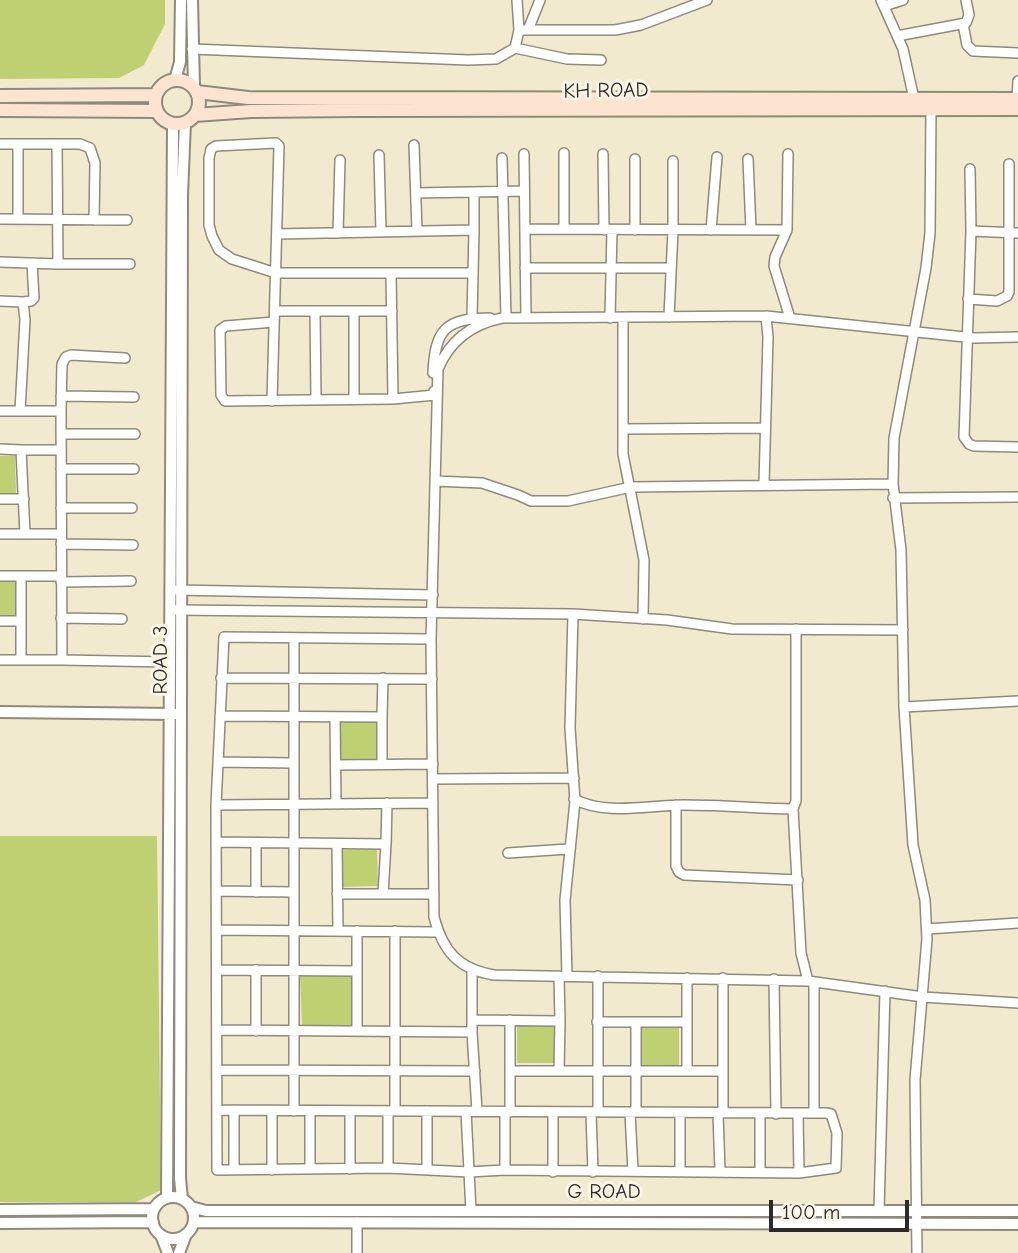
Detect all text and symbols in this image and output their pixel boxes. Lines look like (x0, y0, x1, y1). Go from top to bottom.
street label: KH ROAD (563, 78, 649, 104)
street label: ROAD 3 (148, 625, 174, 695)
street label: G ROAD (567, 1179, 641, 1205)
scale bar (773, 1186, 913, 1230)
text: 100 m (782, 1200, 840, 1224)

